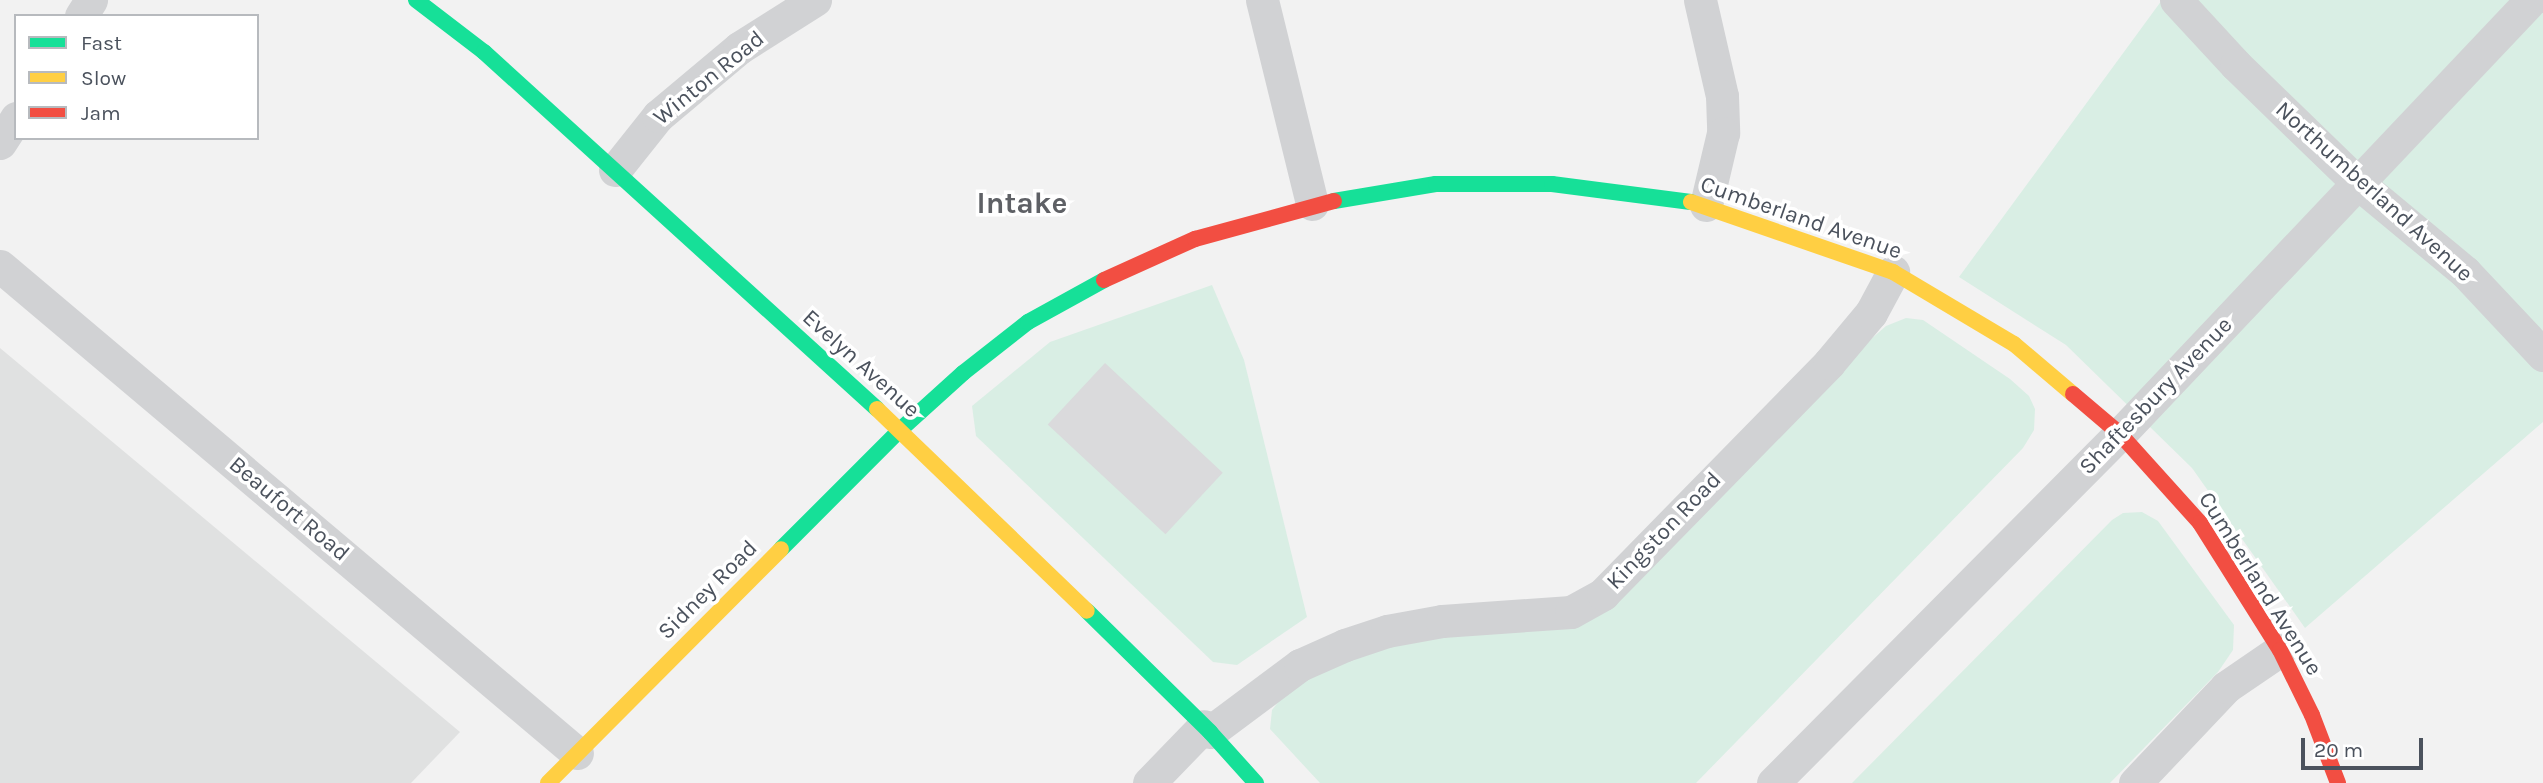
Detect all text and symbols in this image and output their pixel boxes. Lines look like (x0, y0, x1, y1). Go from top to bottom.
legend (14, 14, 259, 140)
street label: Winton Road (648, 25, 770, 131)
text: Fast (81, 31, 122, 55)
text: Slow (81, 66, 126, 90)
street label: Northumberland Avenue (2270, 96, 2478, 288)
text: Jam (81, 101, 121, 125)
street label: Cumberland Avenue (1697, 171, 1905, 265)
district label: Intake (977, 185, 1067, 221)
street label: Evelyn Avenue (797, 304, 925, 424)
street label: Shaftesbury Avenue (2074, 311, 2238, 481)
street label: Beaufort Road (223, 451, 355, 567)
street label: Kingston Road (1601, 466, 1727, 596)
street label: Cumberland Avenue (2192, 487, 2328, 681)
street label: Sidney Road (653, 535, 763, 645)
scale bar (2305, 724, 2428, 768)
text: 20 m (2314, 738, 2363, 762)

